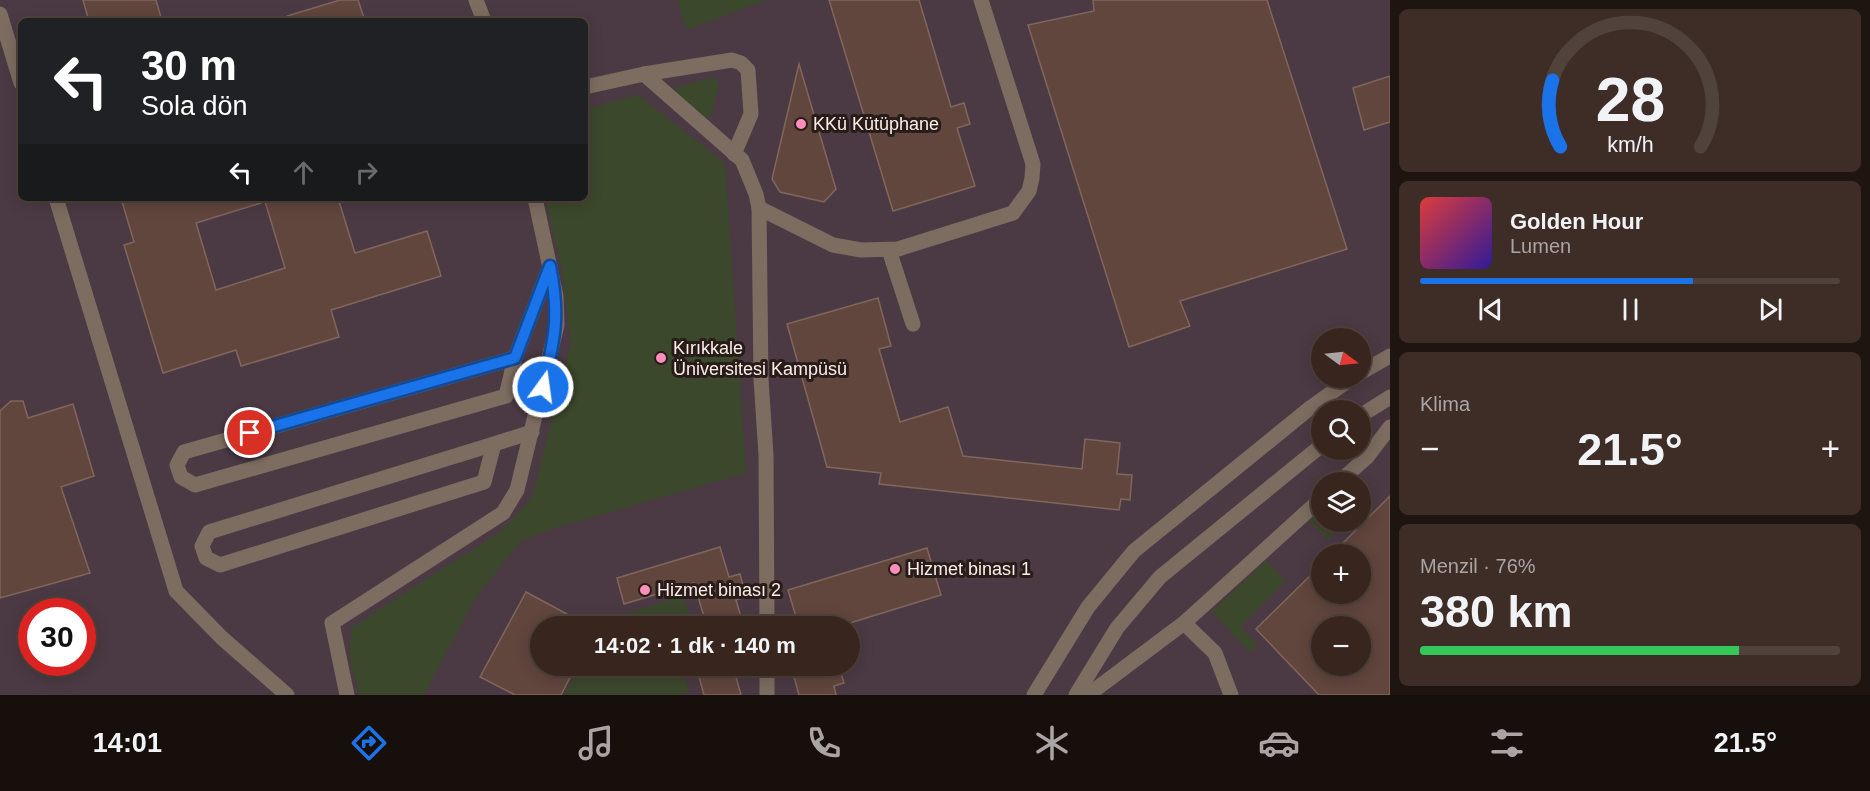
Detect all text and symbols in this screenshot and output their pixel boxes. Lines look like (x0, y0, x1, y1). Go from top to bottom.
icon: left (42, 42, 120, 120)
text: 30 m (141, 42, 237, 89)
text: 28 (1595, 65, 1665, 134)
text: Sola dön (141, 91, 248, 121)
place label: KKü Kütüphane (813, 114, 939, 134)
marker: KKü Kütüphane (794, 117, 808, 131)
text: km/h (1607, 134, 1653, 158)
icon: left (224, 156, 257, 189)
icon: ahead (287, 156, 320, 189)
icon: right (350, 156, 383, 189)
text: Golden Hour (1510, 209, 1643, 234)
text: Lumen (1510, 235, 1571, 257)
icon: previous (1474, 293, 1507, 326)
icon: pause (1614, 293, 1647, 326)
icon: next (1754, 293, 1787, 326)
north arrow (1311, 328, 1371, 388)
map controls (1311, 328, 1371, 676)
place label: Kırıkkale Üniversitesi Kampüsü (673, 338, 847, 379)
marker: Kırıkkale Üniversitesi Kampüsü (654, 351, 668, 365)
position arrow (511, 355, 575, 419)
text: Klima (1420, 393, 1470, 415)
button: search (1311, 400, 1371, 460)
pin (224, 407, 275, 458)
icon: arrive (233, 416, 266, 449)
text: 21.5° (1577, 424, 1683, 475)
text: − (1420, 430, 1439, 467)
text: + (1821, 430, 1840, 467)
button: layers (1311, 472, 1371, 532)
button: + (1311, 544, 1371, 604)
text: Menzil · 76% (1420, 555, 1536, 577)
place label: Hizmet binası 1 (907, 559, 1031, 579)
marker: Hizmet binası 1 (888, 562, 902, 576)
place label: Hizmet binası 2 (657, 580, 781, 600)
marker: Hizmet binası 2 (638, 583, 652, 597)
text: 380 km (1420, 586, 1573, 637)
speed limit sign: 30 (18, 598, 96, 676)
button: − (1311, 616, 1371, 676)
text: 14:02 · 1 dk · 140 m (594, 633, 796, 658)
icon: directions (348, 722, 390, 764)
icon: music (575, 722, 617, 764)
icon: phone (803, 722, 845, 764)
icon: climate (1031, 722, 1073, 764)
icon: car (1258, 722, 1300, 764)
icon: filters (1486, 722, 1528, 764)
text: 14:01 (93, 728, 162, 758)
text: 21.5° (1714, 728, 1777, 758)

